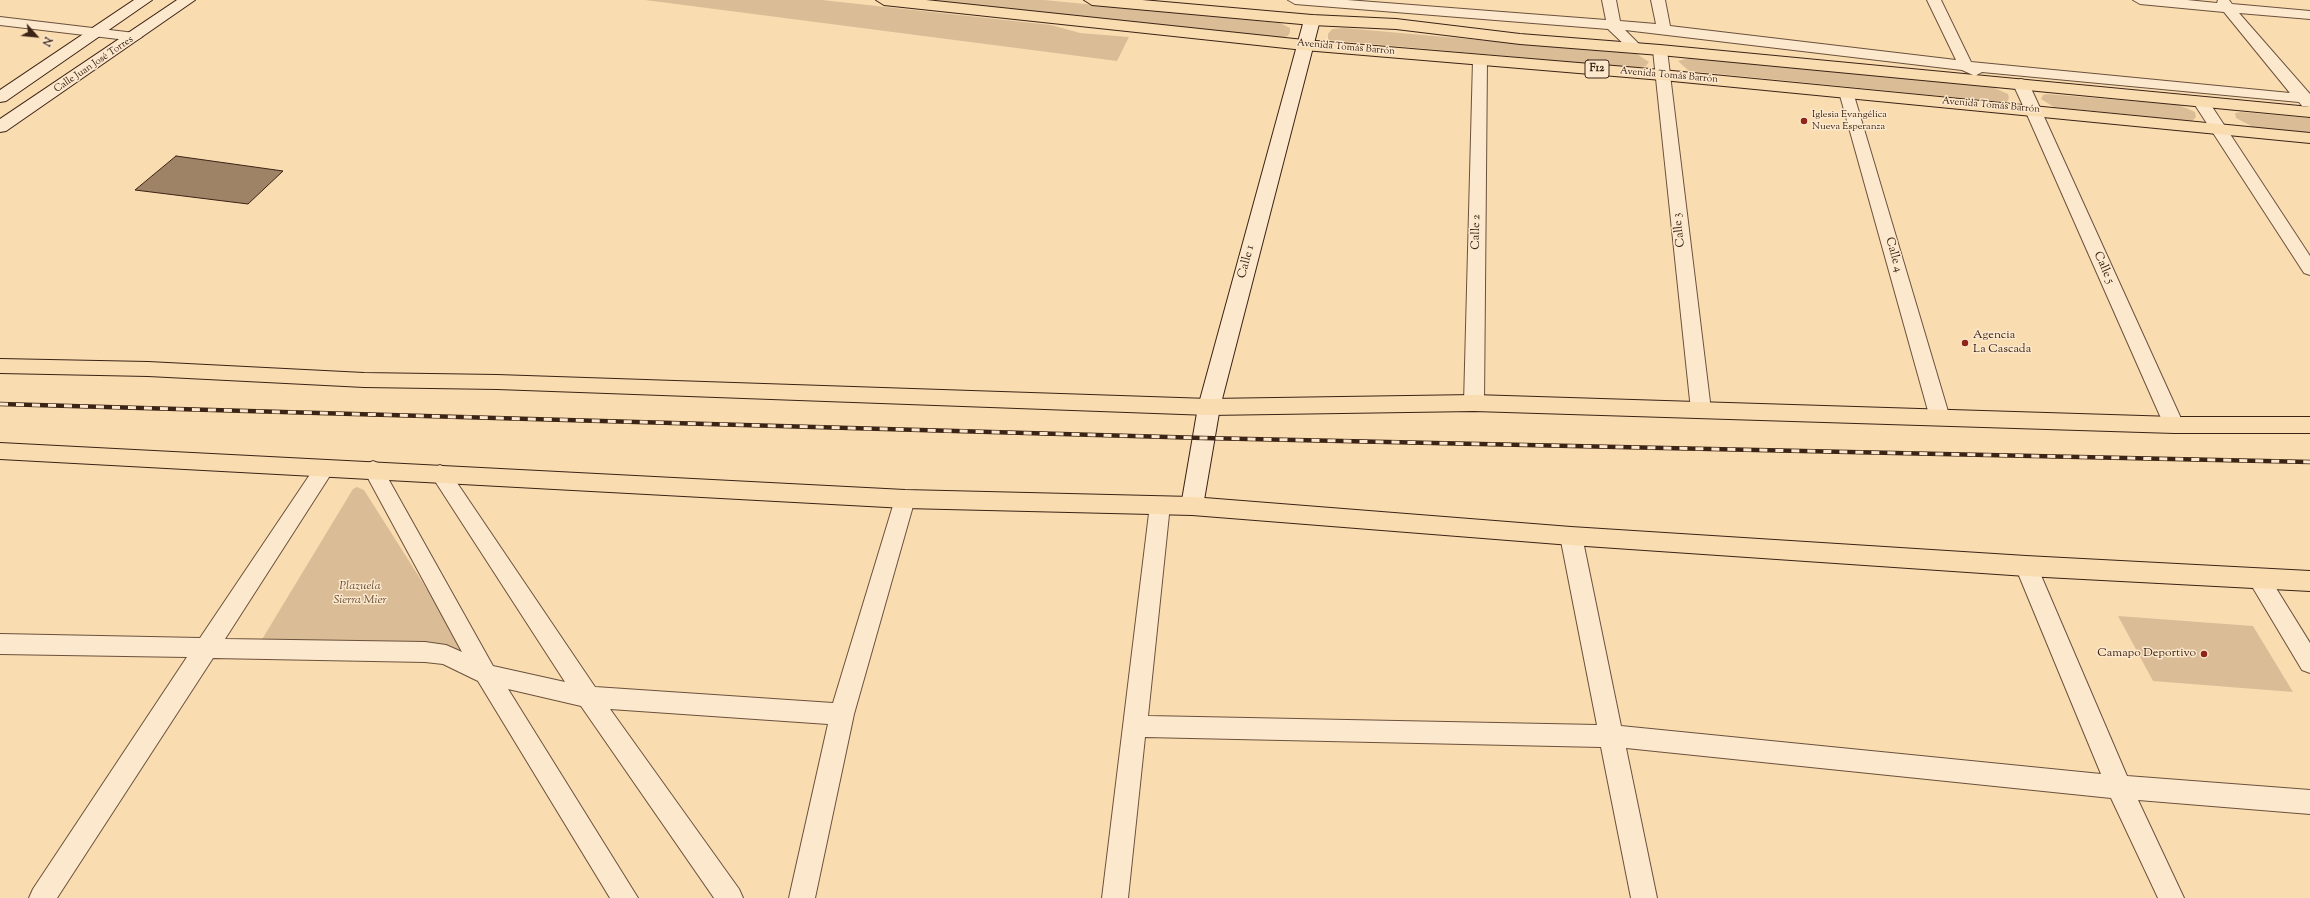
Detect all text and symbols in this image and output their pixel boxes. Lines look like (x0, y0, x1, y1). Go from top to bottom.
north arrow (16, 16, 56, 56)
text: N (38, 34, 56, 49)
street label: Calle Juan José Torres (52, 34, 136, 96)
street label: Avenida Tomás Barrón (1296, 38, 1396, 58)
road number: F12 (1585, 60, 1609, 78)
street label: Avenida Tomás Barrón (1619, 66, 1719, 86)
street label: Avenida Tomás Barrón (1941, 96, 2041, 116)
place label: Iglesia Evangélica Nueva Esperanza (1812, 109, 1887, 132)
marker: Iglesia Evangélica Nueva Esperanza (1799, 116, 1809, 126)
street label: Calle 3 (1671, 212, 1689, 248)
street label: Calle 2 (1469, 214, 1485, 250)
street label: Calle 4 (1881, 236, 1905, 274)
street label: Calle 1 (1236, 244, 1258, 280)
street label: Calle 5 (2090, 250, 2116, 286)
place label: Agencia La Cascada (1973, 329, 2031, 357)
marker: Agencia La Cascada (1960, 338, 1970, 348)
park label: Plazuela Sierra Mier (333, 580, 387, 608)
place label: Camapo Deportivo (2097, 647, 2196, 661)
marker: Camapo Deportivo (2199, 649, 2209, 659)

